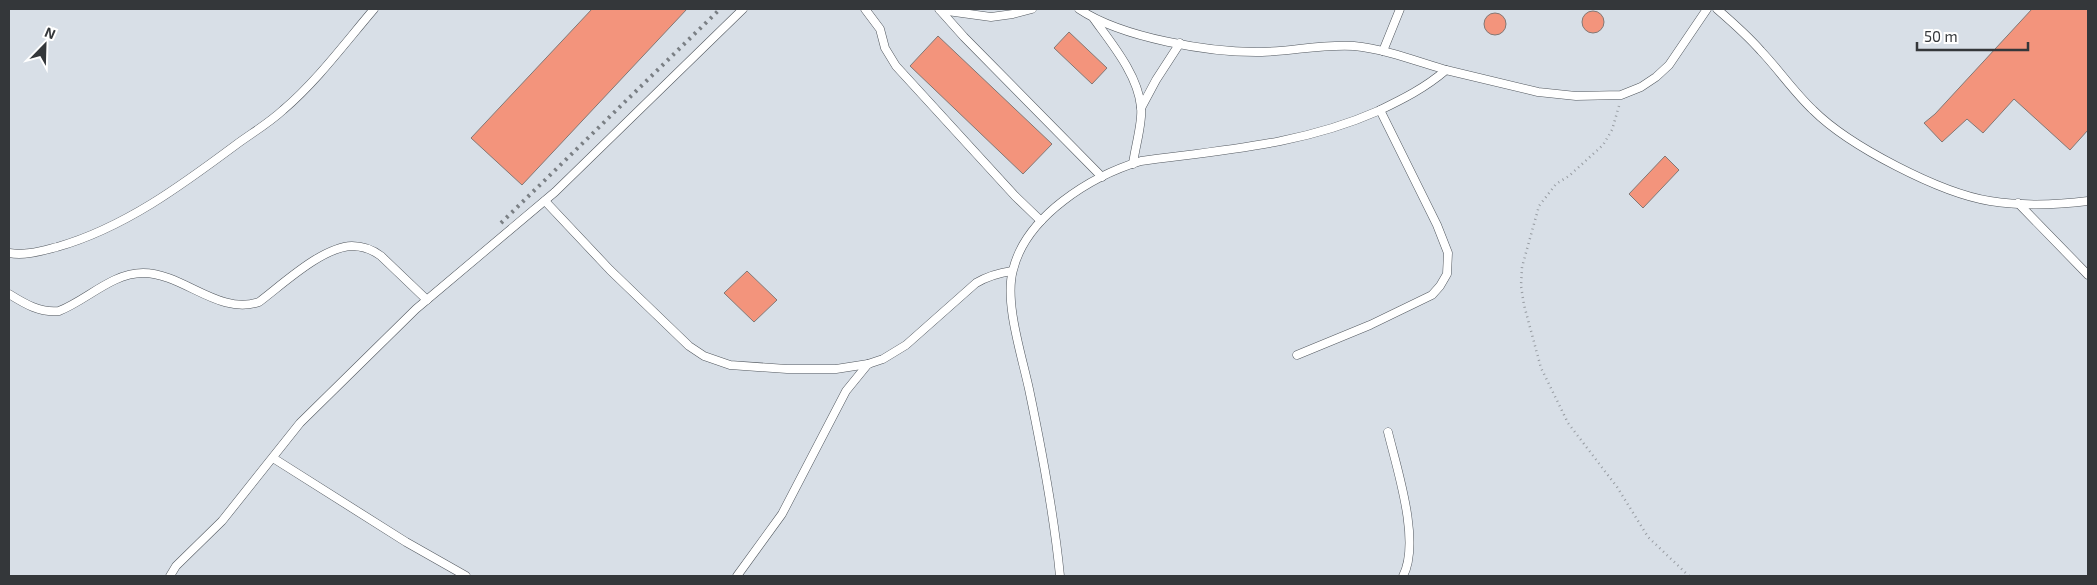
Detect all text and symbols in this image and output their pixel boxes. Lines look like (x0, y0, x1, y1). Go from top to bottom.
north arrow (20, 20, 70, 70)
scale bar (1917, 20, 2028, 52)
text: N (42, 23, 58, 42)
text: 50 m (1924, 27, 1958, 45)

